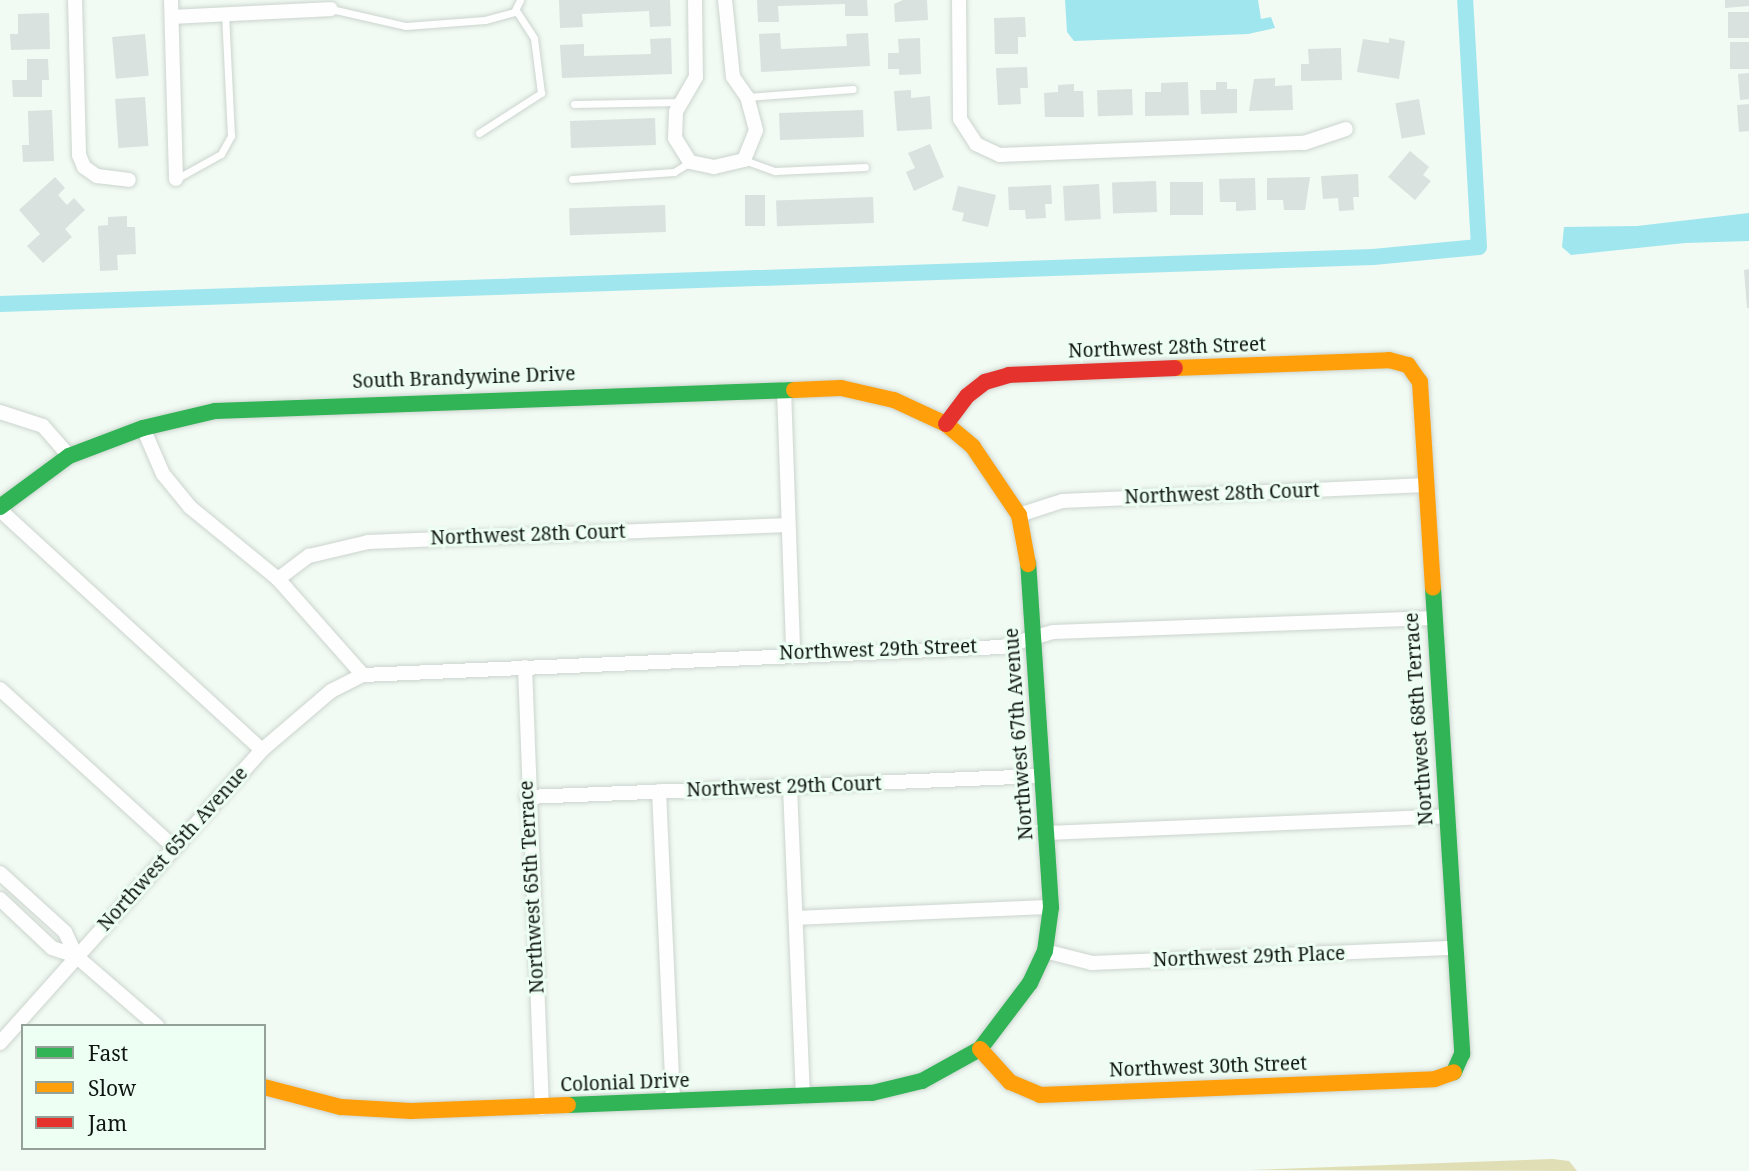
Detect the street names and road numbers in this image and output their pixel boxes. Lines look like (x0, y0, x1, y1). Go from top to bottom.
street label: Northwest 28th Street (1068, 333, 1266, 363)
street label: South Brandywine Drive (352, 363, 576, 393)
street label: Northwest 28th Court (1124, 479, 1320, 509)
street label: Northwest 28th Court (430, 520, 626, 550)
street label: Northwest 68th Terrace (1400, 612, 1438, 826)
street label: Northwest 67th Avenue (1000, 627, 1038, 841)
street label: Northwest 29th Street (779, 635, 977, 665)
street label: Northwest 65th Avenue (93, 762, 253, 936)
street label: Northwest 29th Court (686, 772, 882, 802)
street label: Northwest 65th Terrace (515, 780, 549, 994)
street label: Northwest 29th Place (1152, 942, 1346, 972)
street label: Northwest 30th Street (1109, 1052, 1307, 1082)
street label: Colonial Drive (560, 1069, 690, 1097)

